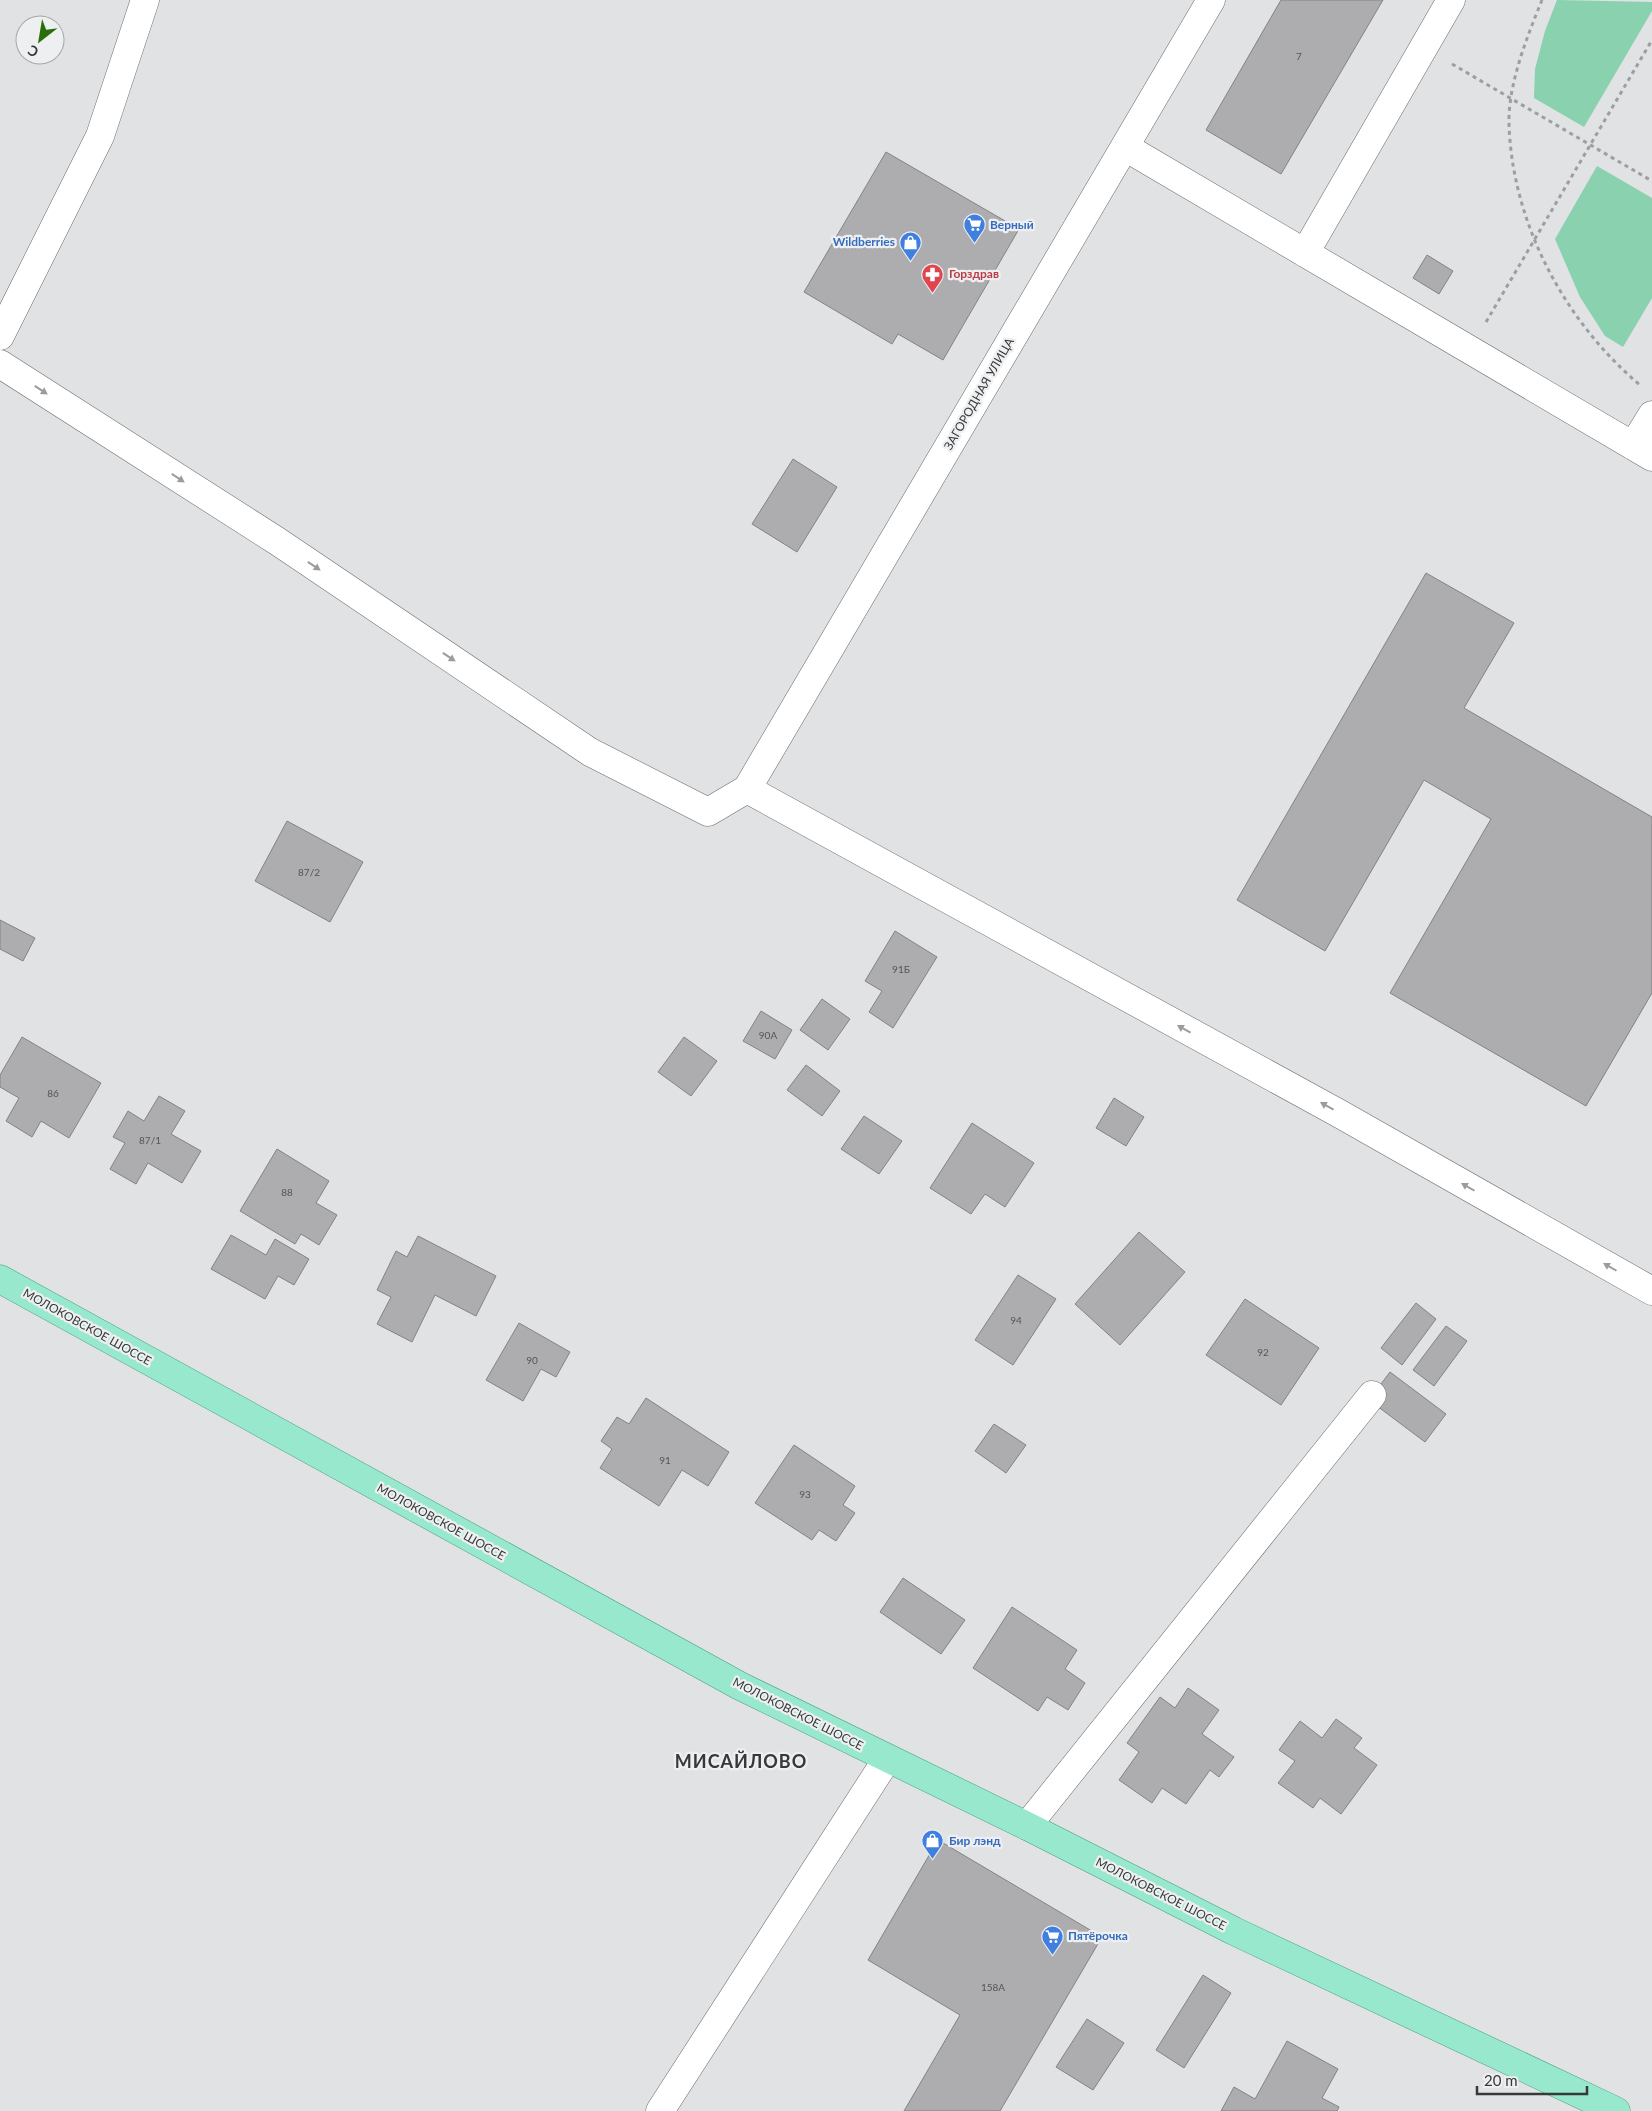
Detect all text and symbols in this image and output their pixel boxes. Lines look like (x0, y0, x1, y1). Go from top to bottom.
north arrow (15, 15, 65, 65)
text: С (24, 42, 41, 61)
house number: 7 (1296, 50, 1302, 62)
supermarket icon: Верный (962, 213, 986, 244)
place label: Верный (990, 217, 1034, 232)
shop icon: Wildberries (899, 230, 923, 261)
place label: Wildberries (833, 234, 895, 249)
pharmacy icon: Горздрав (921, 262, 945, 293)
place label: Горздрав (949, 266, 999, 281)
street label: ЗАГОРОДНАЯ УЛИЦА (940, 334, 1017, 452)
one-way arrow (34, 386, 48, 395)
one-way arrow (171, 473, 185, 483)
one-way arrow (308, 561, 321, 571)
one-way arrow (442, 652, 456, 662)
house number: 87/2 (298, 866, 320, 878)
house number: 91Б (892, 963, 910, 975)
one-way arrow (1178, 1024, 1191, 1033)
house number: 90А (759, 1029, 777, 1041)
house number: 86 (47, 1087, 59, 1099)
one-way arrow (1320, 1102, 1334, 1111)
house number: 87/1 (139, 1134, 161, 1146)
one-way arrow (1462, 1182, 1475, 1191)
house number: 88 (281, 1186, 293, 1198)
one-way arrow (1602, 1263, 1617, 1271)
street label: МОЛОКОВСКОЕ ШОССЕ (20, 1285, 154, 1368)
house number: 94 (1010, 1314, 1022, 1326)
house number: 92 (1257, 1346, 1269, 1358)
house number: 90 (526, 1354, 538, 1366)
house number: 91 (659, 1454, 671, 1466)
street label: МОЛОКОВСКОЕ ШОССЕ (374, 1480, 508, 1563)
house number: 93 (799, 1488, 811, 1500)
street label: МОЛОКОВСКОЕ ШОССЕ (730, 1674, 866, 1753)
district label: МИСАЙЛОВО (675, 1750, 807, 1772)
shop icon: Бир лэнд (921, 1829, 945, 1860)
place label: Бир лэнд (949, 1833, 1001, 1848)
street label: МОЛОКОВСКОЕ ШОССЕ (1093, 1854, 1229, 1933)
supermarket icon: Пятёрочка (1040, 1924, 1064, 1955)
place label: Пятёрочка (1068, 1928, 1128, 1943)
house number: 158А (981, 1981, 1005, 1993)
scale bar (1477, 2064, 1587, 2096)
text: 20 m (1484, 2071, 1518, 2089)

